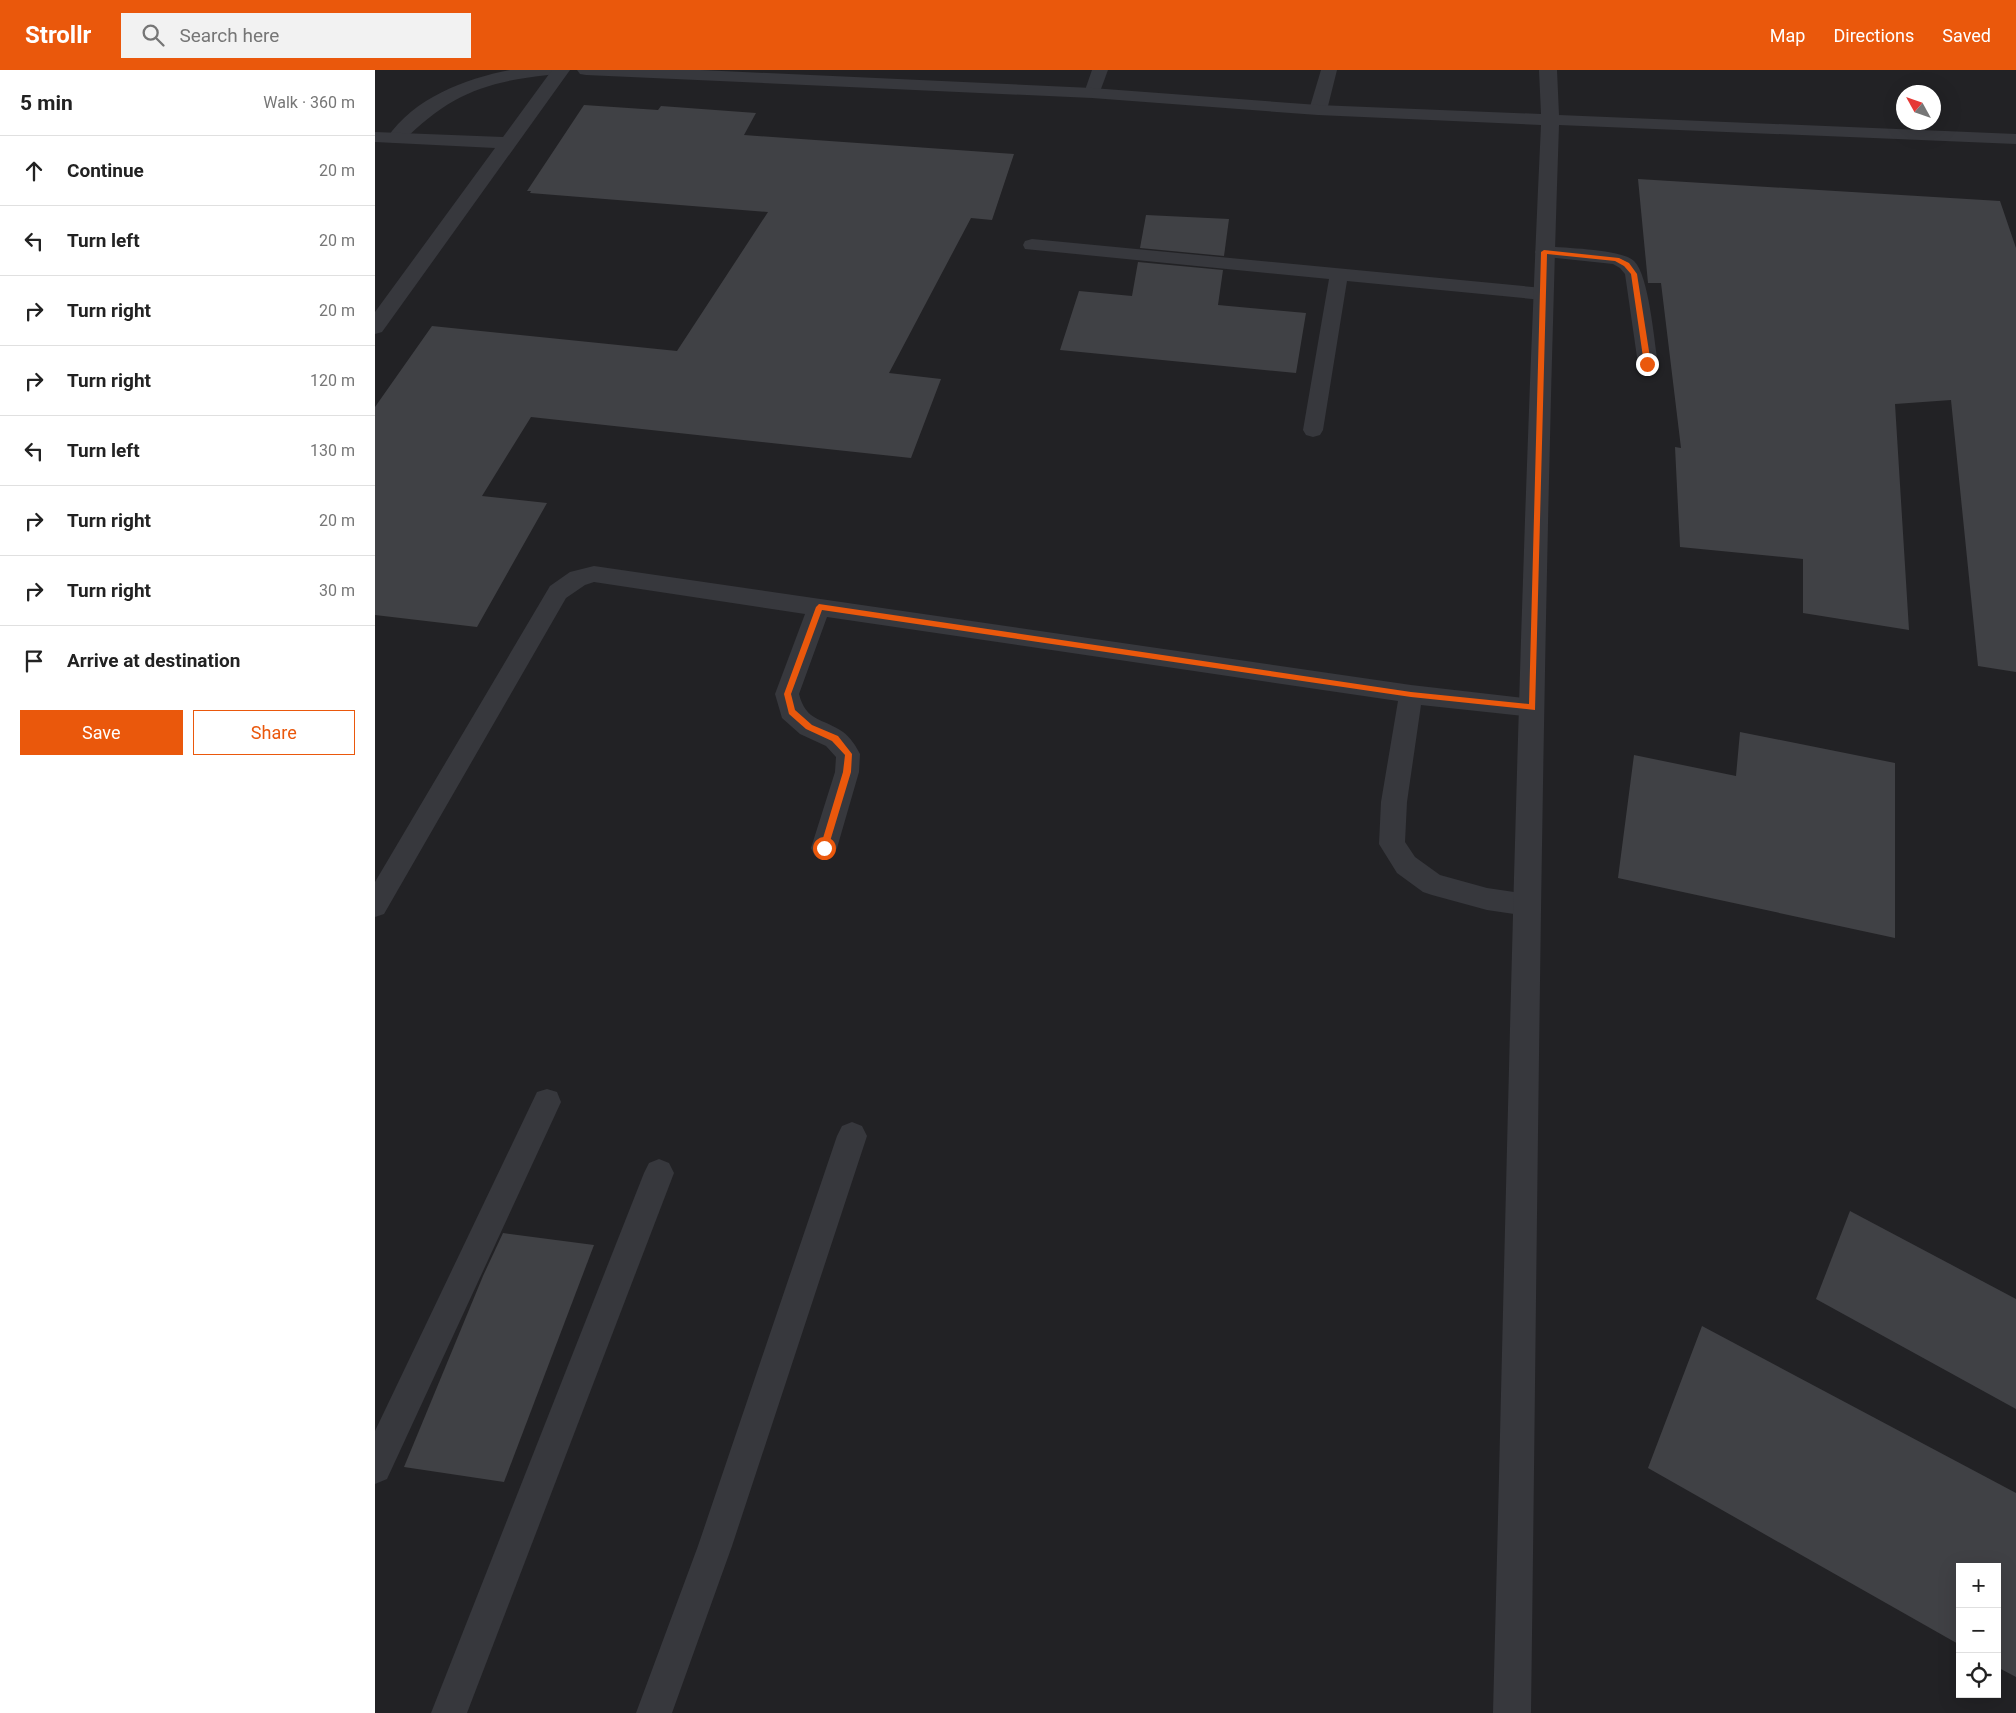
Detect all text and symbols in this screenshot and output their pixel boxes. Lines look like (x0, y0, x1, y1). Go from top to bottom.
search box (121, 13, 471, 58)
text: Strollr (25, 21, 91, 49)
icon: search (139, 21, 167, 49)
text: Search here (179, 24, 279, 47)
text: Map (1770, 25, 1805, 46)
text: Directions (1833, 25, 1914, 46)
text: Saved (1942, 25, 1991, 46)
north arrow (1896, 85, 1941, 130)
text: 5 min (20, 91, 73, 115)
text: Walk · 360 m (263, 93, 355, 112)
icon: ahead (20, 157, 48, 185)
text: Continue (67, 159, 144, 182)
text: 20 m (319, 161, 355, 180)
icon: left (20, 227, 48, 255)
text: Turn left (67, 229, 140, 252)
text: 20 m (319, 231, 355, 250)
icon: right (20, 297, 48, 325)
text: Turn right (67, 299, 151, 322)
text: 20 m (319, 301, 355, 320)
route end (1636, 353, 1659, 376)
icon: right (20, 367, 48, 395)
text: Turn right (67, 369, 151, 392)
text: 120 m (310, 371, 355, 390)
icon: left (20, 437, 48, 465)
text: Turn left (67, 439, 140, 462)
text: 130 m (310, 441, 355, 460)
icon: right (20, 507, 48, 535)
text: Turn right (67, 509, 151, 532)
text: 20 m (319, 511, 355, 530)
icon: right (20, 577, 48, 605)
text: Turn right (67, 579, 151, 602)
text: 30 m (319, 581, 355, 600)
icon: arrive (20, 647, 48, 675)
text: Arrive at destination (67, 649, 240, 672)
button: Save (20, 710, 183, 755)
button: Share (193, 710, 355, 755)
route start (813, 837, 836, 860)
map controls (1956, 1563, 2001, 1698)
button: + (1956, 1563, 2001, 1608)
button: − (1956, 1608, 2001, 1653)
button: locate (1956, 1653, 2001, 1698)

